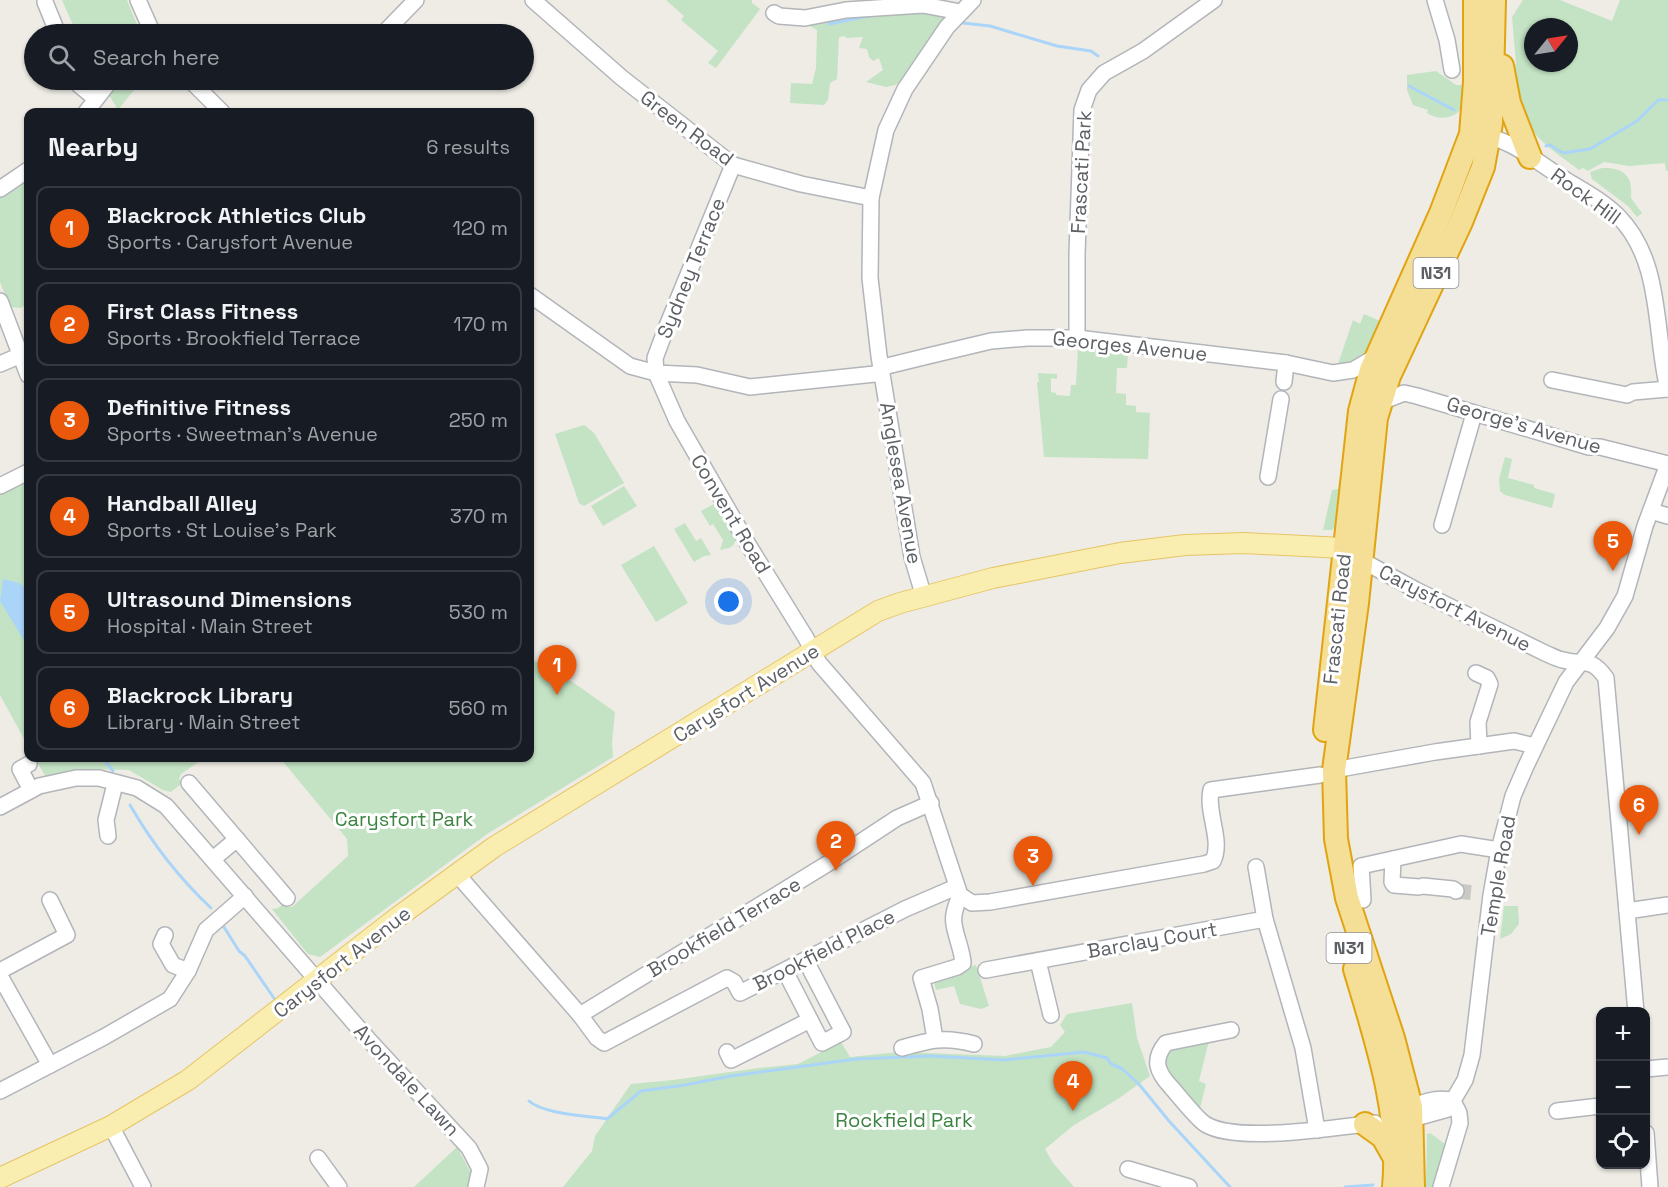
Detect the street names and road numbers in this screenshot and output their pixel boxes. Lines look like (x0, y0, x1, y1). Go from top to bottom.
street label: Green Road (635, 84, 739, 172)
street label: Frascati Park (1065, 109, 1097, 234)
street label: Rock Hill (1546, 162, 1626, 230)
street label: Sydney Terrace (651, 194, 731, 342)
road number: N31 (1414, 258, 1458, 288)
street label: Georges Avenue (1051, 325, 1209, 367)
street label: George's Avenue (1444, 391, 1604, 459)
street label: Anglesea Avenue (874, 400, 928, 566)
street label: Convent Road (685, 450, 777, 578)
street label: Frascati Road (1317, 552, 1357, 686)
street label: Carysfort Avenue (1375, 558, 1535, 658)
street label: Carysfort Avenue (668, 638, 824, 748)
street label: Temple Road (1475, 813, 1521, 939)
street label: Brookfield Terrace (642, 871, 806, 983)
street label: Carysfort Avenue (268, 900, 416, 1024)
street label: Brookfield Place (749, 903, 899, 997)
street label: Barclay Court (1085, 916, 1219, 964)
road number: N31 (1326, 933, 1372, 963)
street label: Avondale Lawn (348, 1018, 466, 1142)

